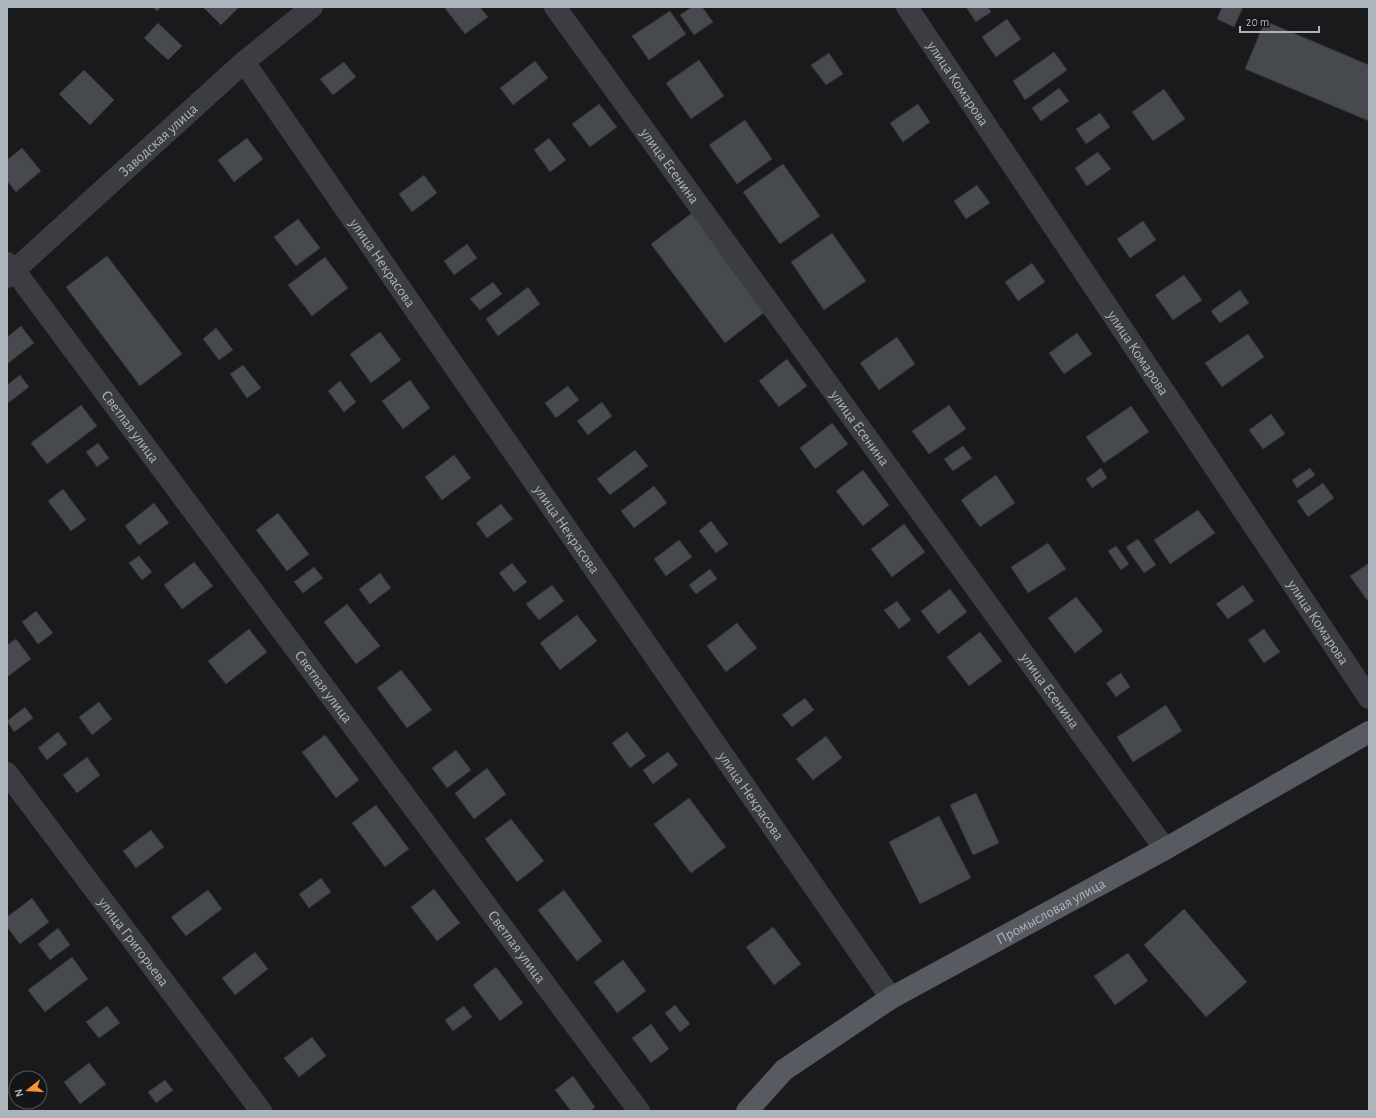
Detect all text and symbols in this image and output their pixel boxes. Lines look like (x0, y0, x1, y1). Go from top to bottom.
scale bar (1240, 8, 1319, 34)
text: 20 m (1246, 16, 1269, 28)
street label: улица Комарова (924, 38, 992, 129)
street label: Заводская улица (116, 101, 200, 179)
street label: улица Есенина (637, 124, 702, 206)
street label: улица Некрасова (346, 215, 419, 310)
street label: улица Комарова (1104, 307, 1172, 398)
street label: улица Есенина (827, 387, 892, 469)
street label: Светлая улица (99, 388, 162, 466)
street label: улица Некрасова (531, 481, 603, 576)
street label: улица Комарова (1284, 576, 1352, 667)
street label: Светлая улица (292, 648, 355, 726)
street label: улица Есенина (1017, 649, 1083, 731)
street label: улица Некрасова (715, 748, 787, 843)
street label: Промысловая улица (993, 875, 1108, 947)
street label: улица Григорьева (95, 894, 172, 989)
street label: Светлая улица (485, 908, 549, 986)
north arrow (8, 1070, 48, 1110)
text: N (13, 1088, 25, 1098)

